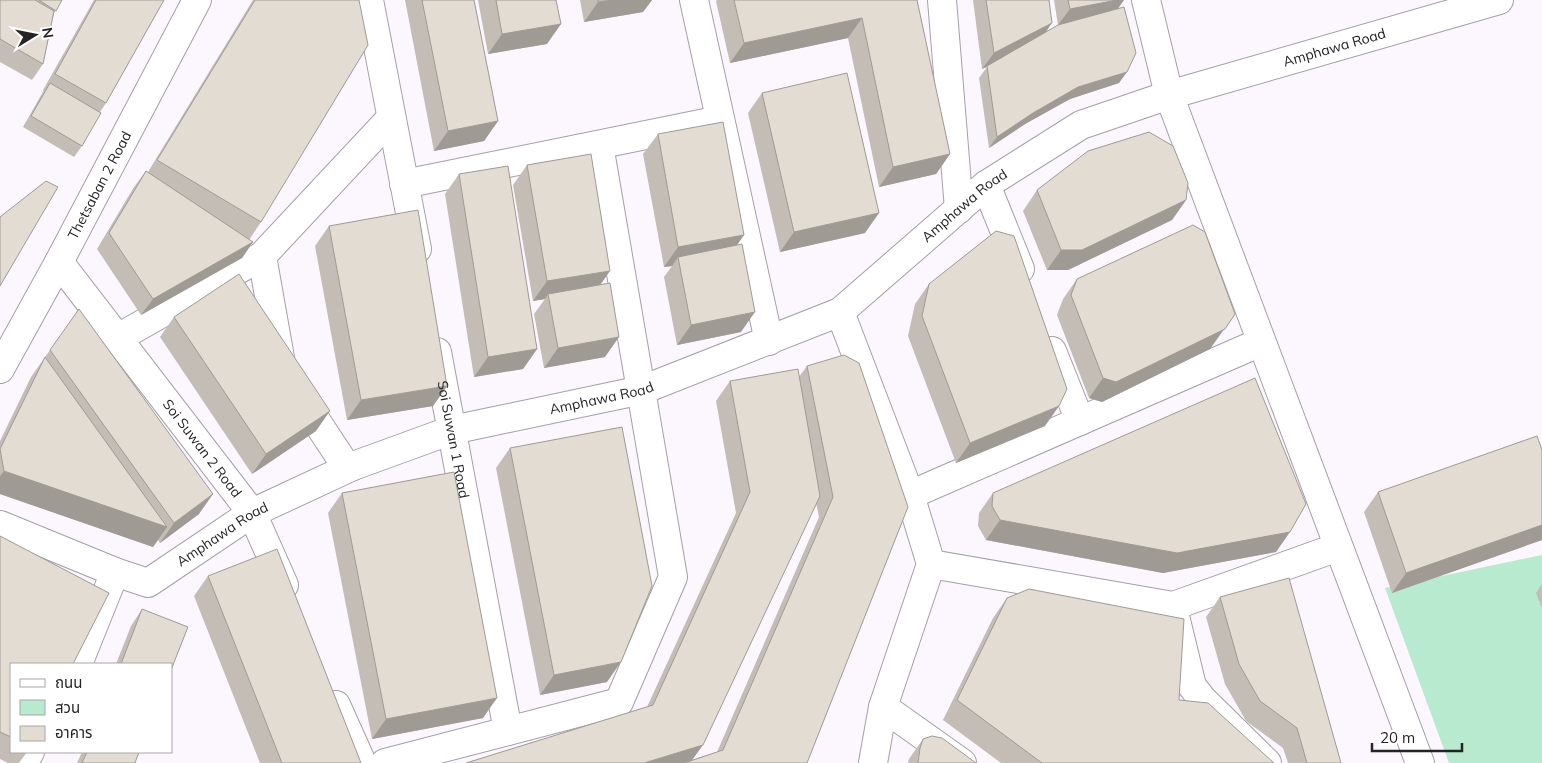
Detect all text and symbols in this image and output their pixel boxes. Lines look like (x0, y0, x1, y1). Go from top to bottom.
north arrow (10, 10, 60, 60)
street label: Amphawa Road (1281, 24, 1388, 71)
text: N (38, 26, 58, 40)
street label: Thetsaban 2 Road (64, 128, 135, 242)
street label: Amphawa Road (918, 165, 1011, 246)
street label: Amphawa Road (548, 377, 656, 418)
street label: Soi Suwan 1 Road (434, 379, 473, 500)
street label: Soi Suwan 2 Road (159, 396, 246, 501)
street label: Amphawa Road (173, 498, 271, 570)
legend (10, 663, 172, 753)
text: ถนน (55, 673, 82, 692)
text: สวน (55, 698, 80, 717)
scale bar (1372, 720, 1462, 752)
text: อาคาร (55, 723, 92, 742)
text: 20 m (1380, 728, 1415, 747)

